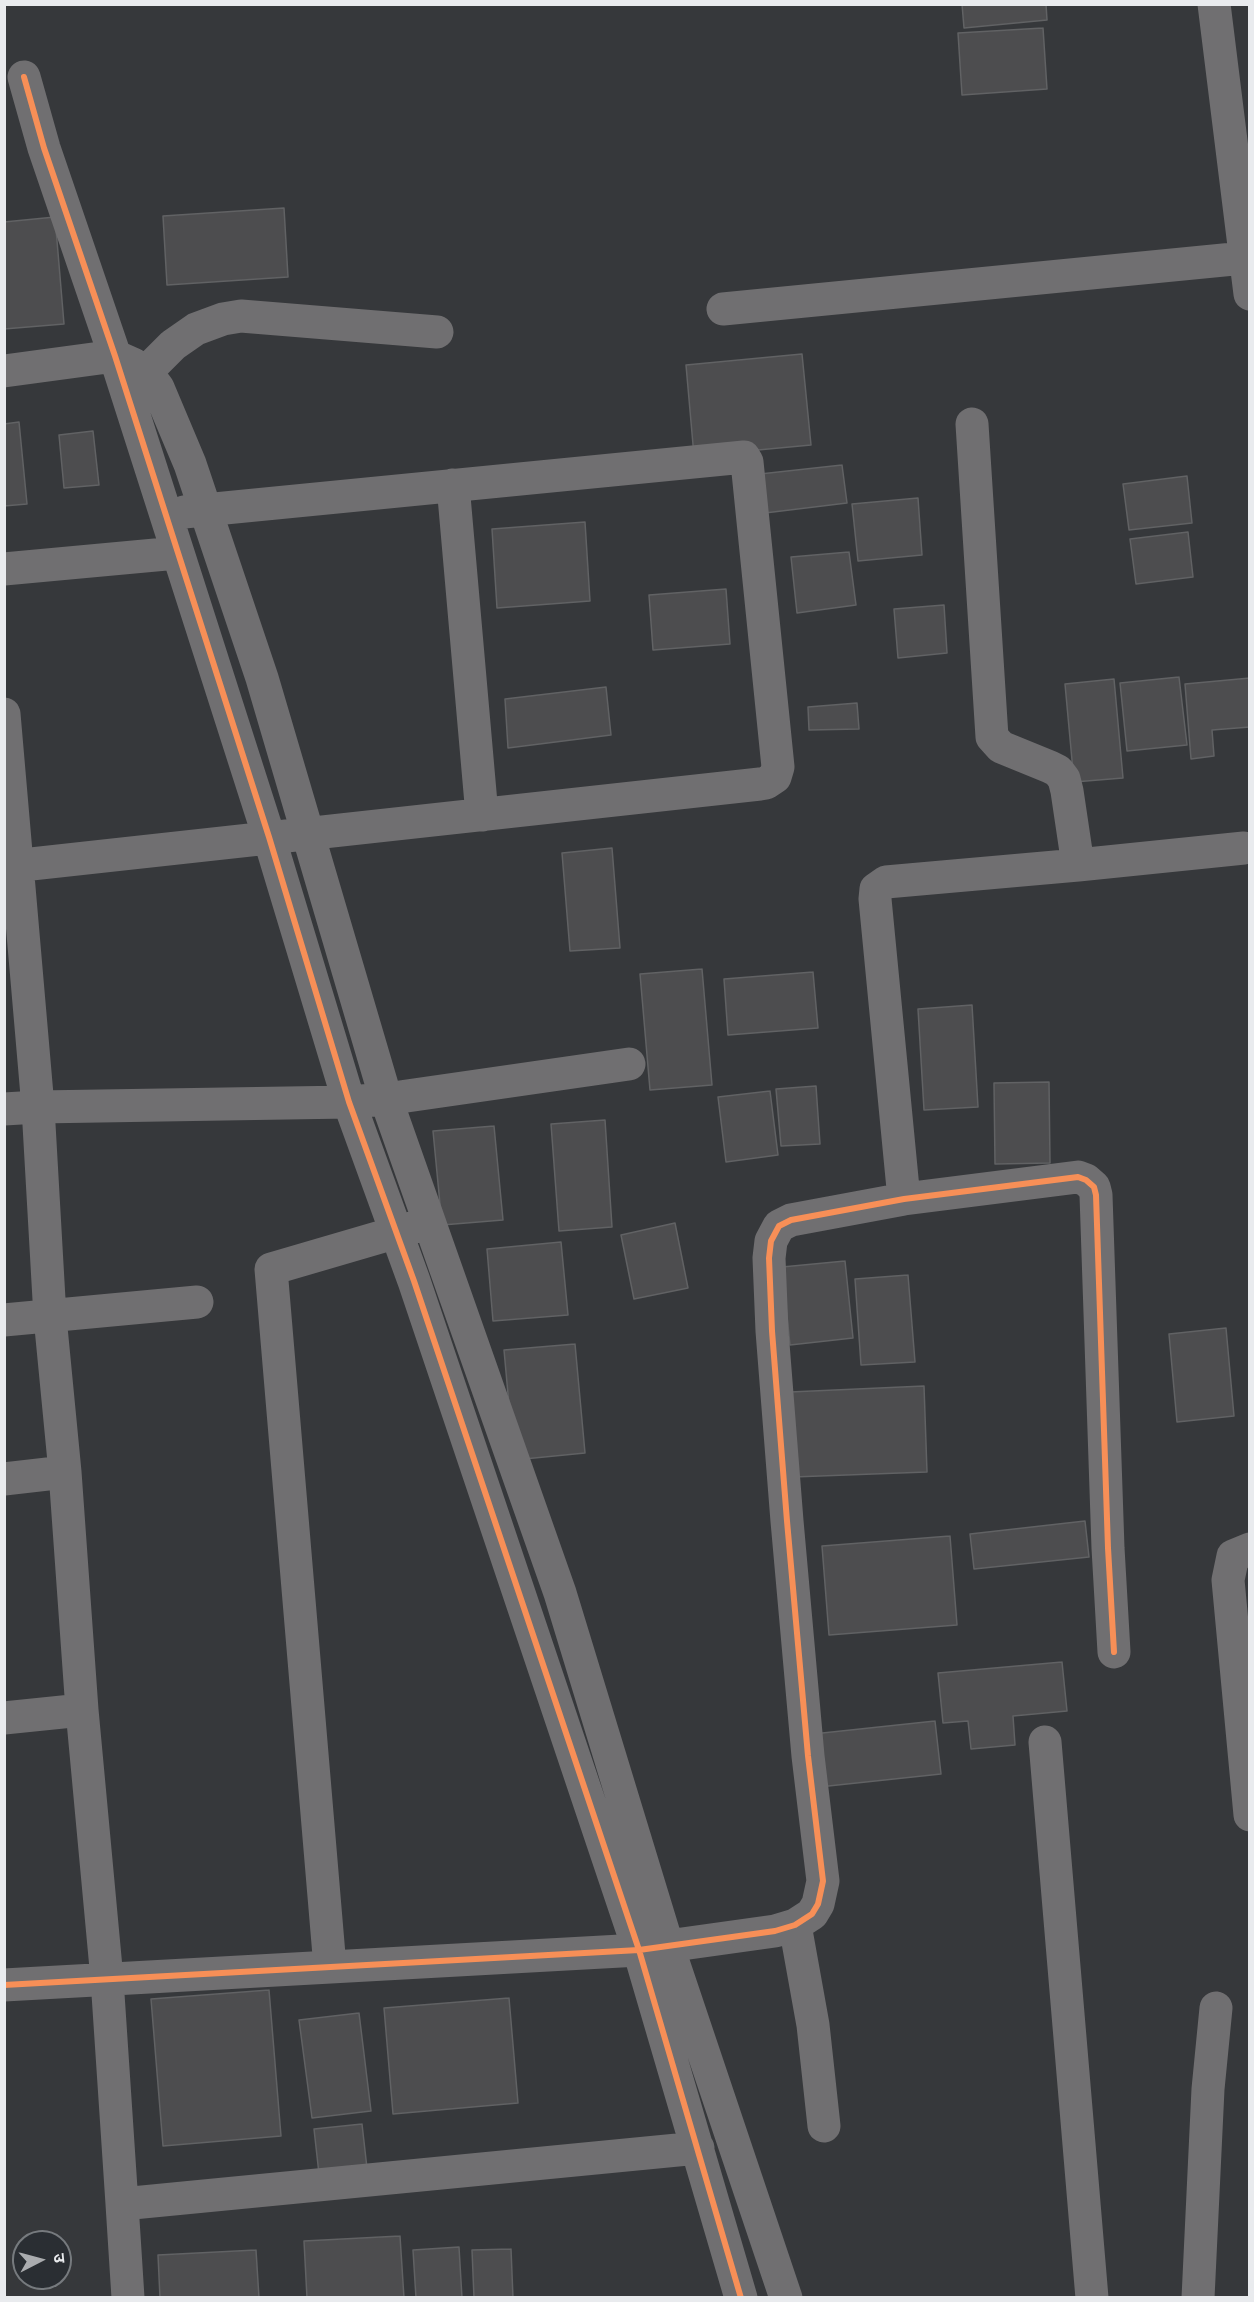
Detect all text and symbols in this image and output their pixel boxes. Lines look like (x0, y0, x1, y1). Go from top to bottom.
north arrow (12, 2230, 72, 2290)
text: उ (47, 2253, 68, 2264)

